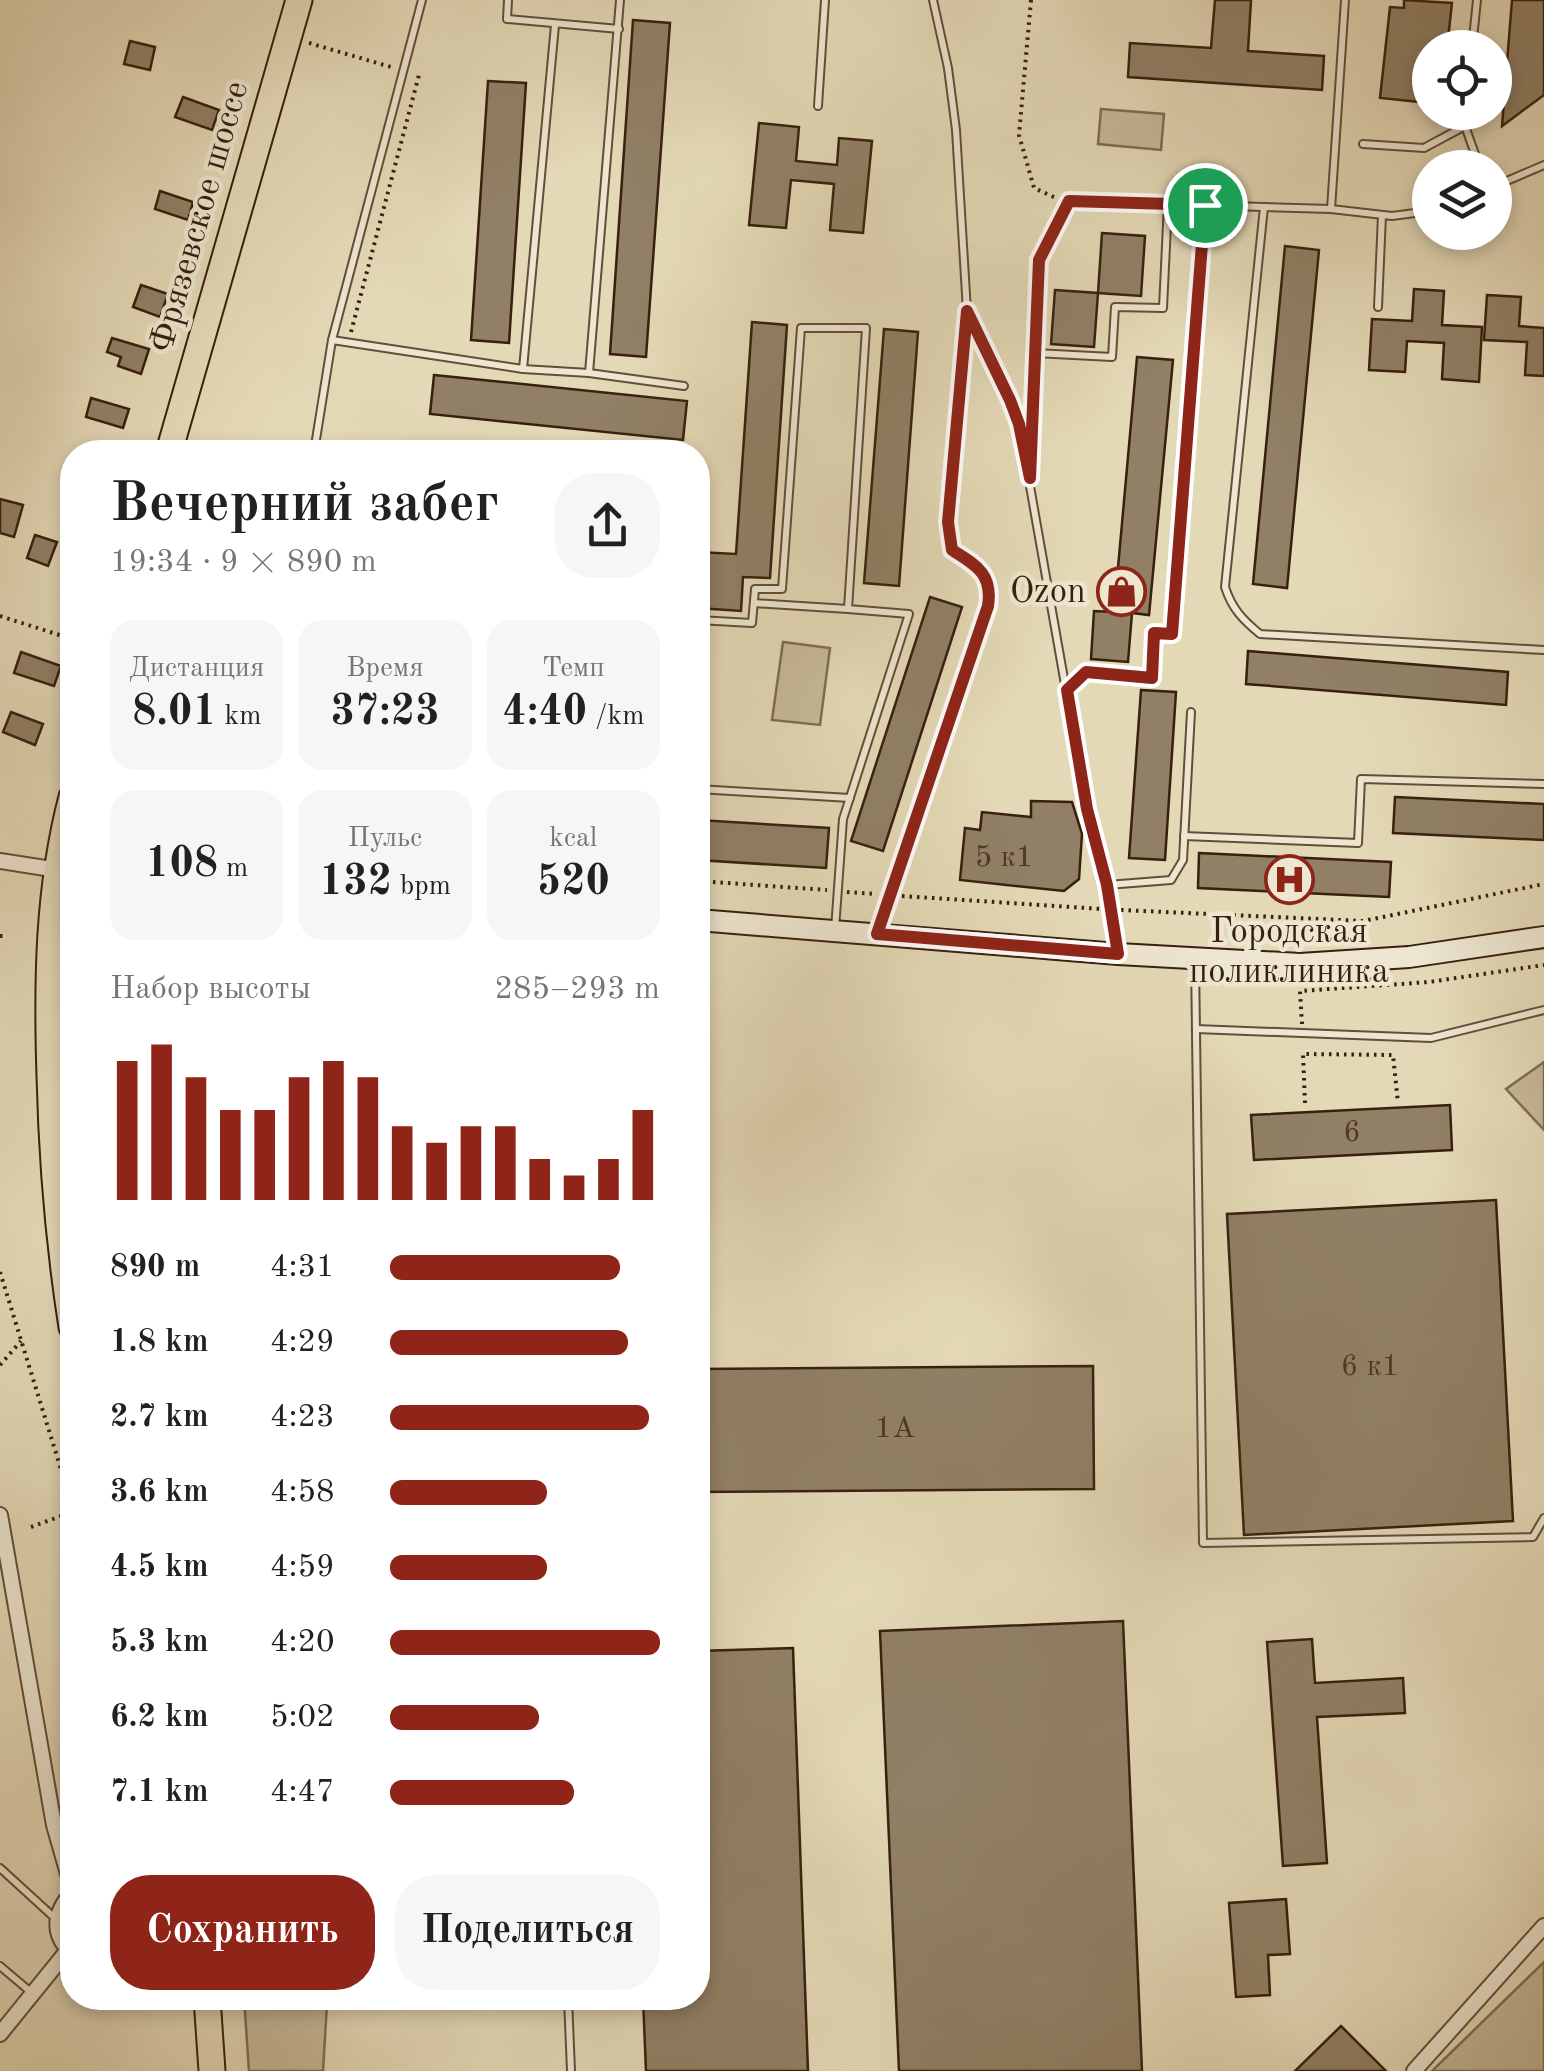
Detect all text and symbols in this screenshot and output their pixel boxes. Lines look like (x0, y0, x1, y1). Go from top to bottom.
map controls (1412, 30, 1512, 250)
button: locate (1412, 30, 1512, 130)
street label: Фрязевское шоссе (145, 77, 255, 357)
button: layers (1412, 150, 1512, 250)
pin (1163, 163, 1248, 248)
icon: arrive (1178, 178, 1233, 233)
button: share (555, 473, 660, 578)
text: Вечерний забег (110, 478, 499, 533)
text: 19:34 · 9 × 890 m (110, 547, 377, 579)
shop icon: Ozon (1095, 566, 1147, 618)
place label: Ozon (1010, 575, 1086, 610)
text: Дистанция (129, 655, 264, 683)
text: Время (346, 655, 424, 683)
text: Темп (542, 655, 605, 683)
text: 8.01 (132, 692, 217, 734)
text: 37:23 (330, 692, 440, 734)
text: 4:40 (502, 692, 587, 734)
text: km (217, 703, 261, 731)
text: /km (587, 703, 644, 731)
text: Пульс (348, 825, 422, 853)
text: kcal (549, 825, 597, 853)
house number: 5 к1 (975, 843, 1033, 873)
text: 108 (145, 844, 218, 886)
hospital icon: Городская поликлиника (1263, 854, 1315, 906)
text: m (218, 855, 248, 883)
text: 132 (319, 862, 392, 904)
text: 520 (537, 862, 610, 904)
text: bpm (392, 873, 451, 901)
place label: Городская поликлиника (1189, 915, 1389, 990)
text: Набор высоты (110, 974, 311, 1006)
text: 285–293 m (494, 974, 660, 1006)
house number: 6 (1343, 1118, 1361, 1148)
text: 890 m (110, 1252, 200, 1284)
text: 4:31 (270, 1252, 335, 1284)
text: 1.8 km (110, 1327, 209, 1359)
text: 4:29 (270, 1327, 335, 1359)
house number: 6 к1 (1341, 1352, 1399, 1382)
text: 2.7 km (110, 1402, 209, 1434)
text: 4:23 (270, 1402, 335, 1434)
house number: 1А (875, 1414, 915, 1444)
text: 3.6 km (110, 1477, 209, 1509)
text: 4:58 (270, 1477, 335, 1509)
text: 4.5 km (110, 1552, 209, 1584)
text: 4:59 (270, 1552, 335, 1584)
text: 5.3 km (110, 1627, 209, 1659)
text: 4:20 (270, 1627, 335, 1659)
text: 6.2 km (110, 1702, 209, 1734)
text: 5:02 (270, 1702, 335, 1734)
text: 7.1 km (110, 1777, 209, 1809)
text: 4:47 (270, 1777, 335, 1809)
button: Сохранить (110, 1875, 375, 1990)
button: Поделиться (395, 1875, 660, 1990)

